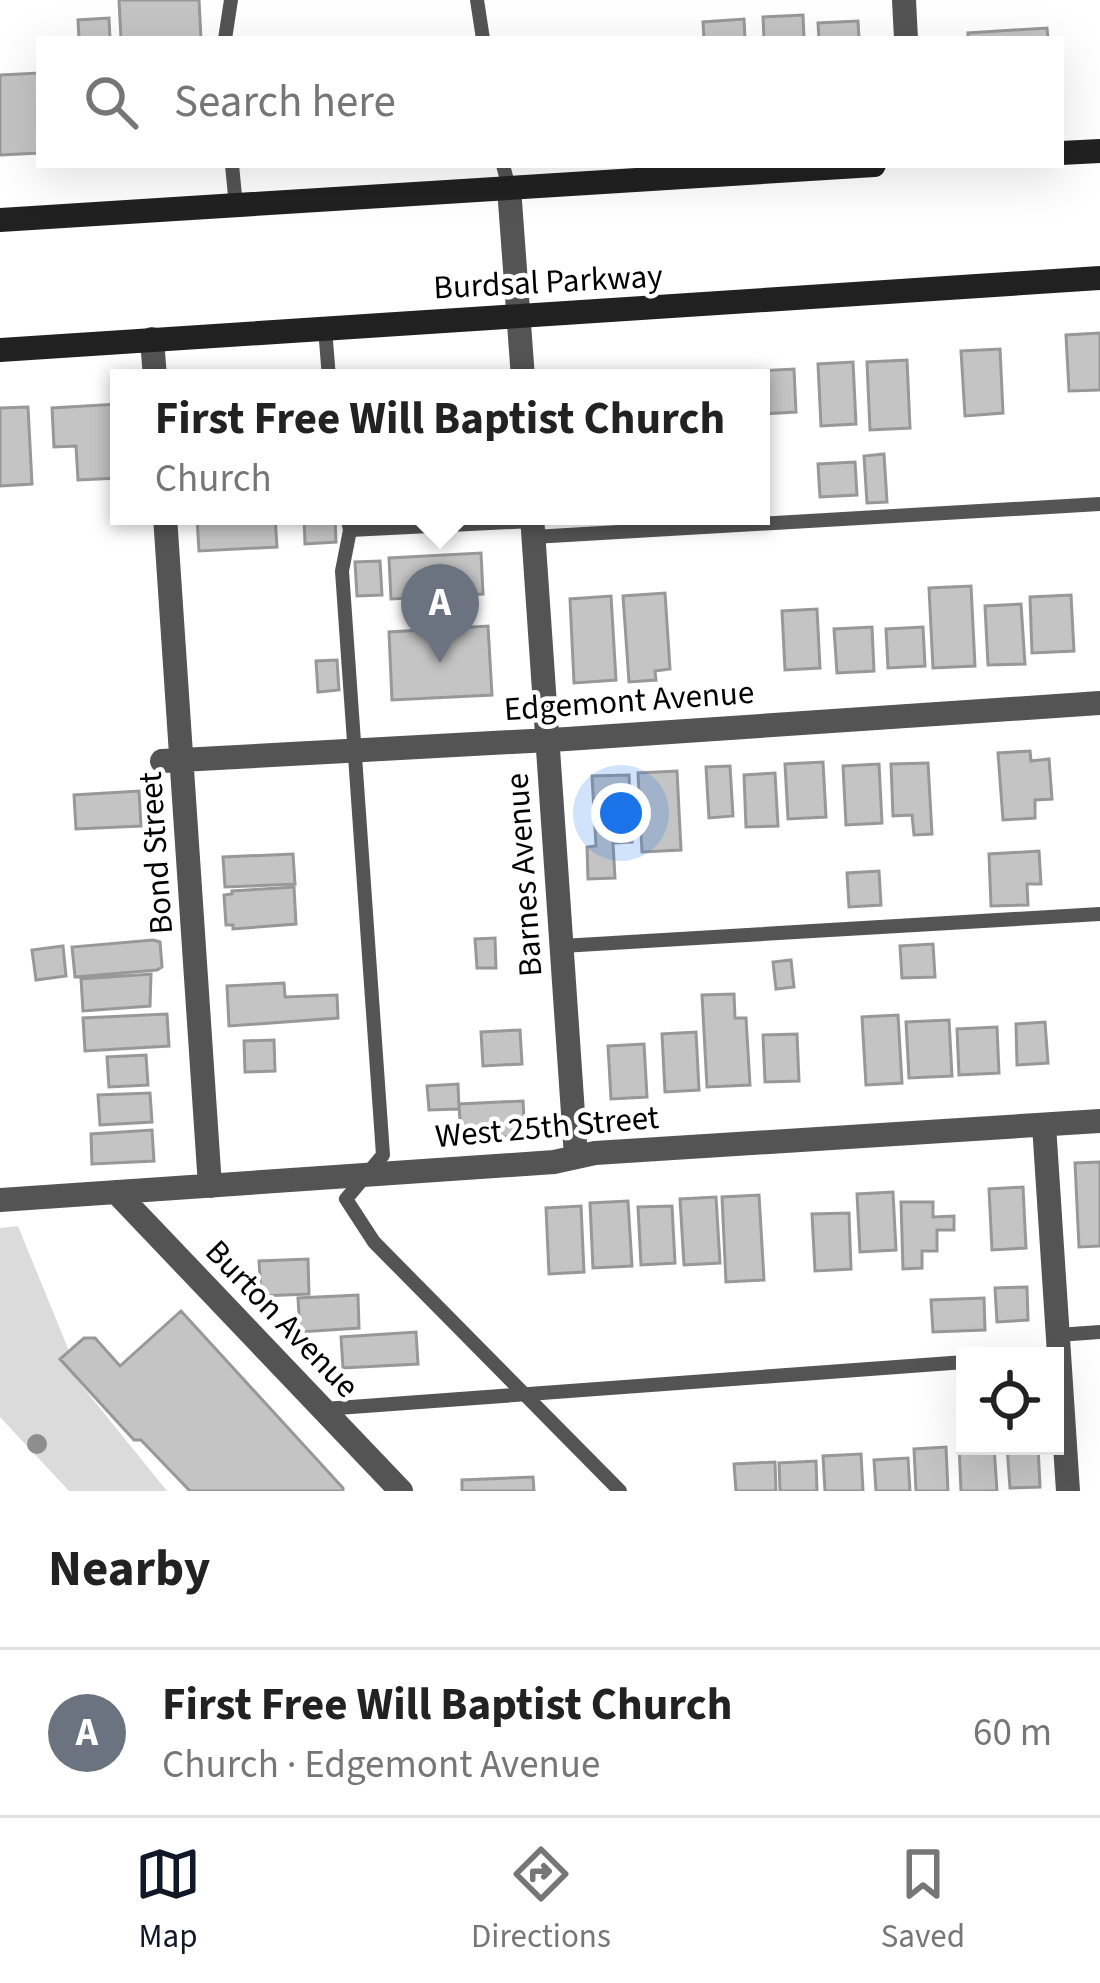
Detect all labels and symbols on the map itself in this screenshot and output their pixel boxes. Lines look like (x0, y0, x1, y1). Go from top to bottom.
street label: Burdsal Parkway (432, 252, 664, 311)
pin: A (401, 564, 479, 663)
street label: Edgemont Avenue (502, 669, 756, 733)
street label: Bond Street (127, 770, 185, 936)
street label: Barnes Avenue (493, 772, 555, 978)
your location (591, 783, 651, 843)
street label: West 25th Street (433, 1094, 661, 1160)
street label: Burton Avenue (194, 1229, 370, 1409)

